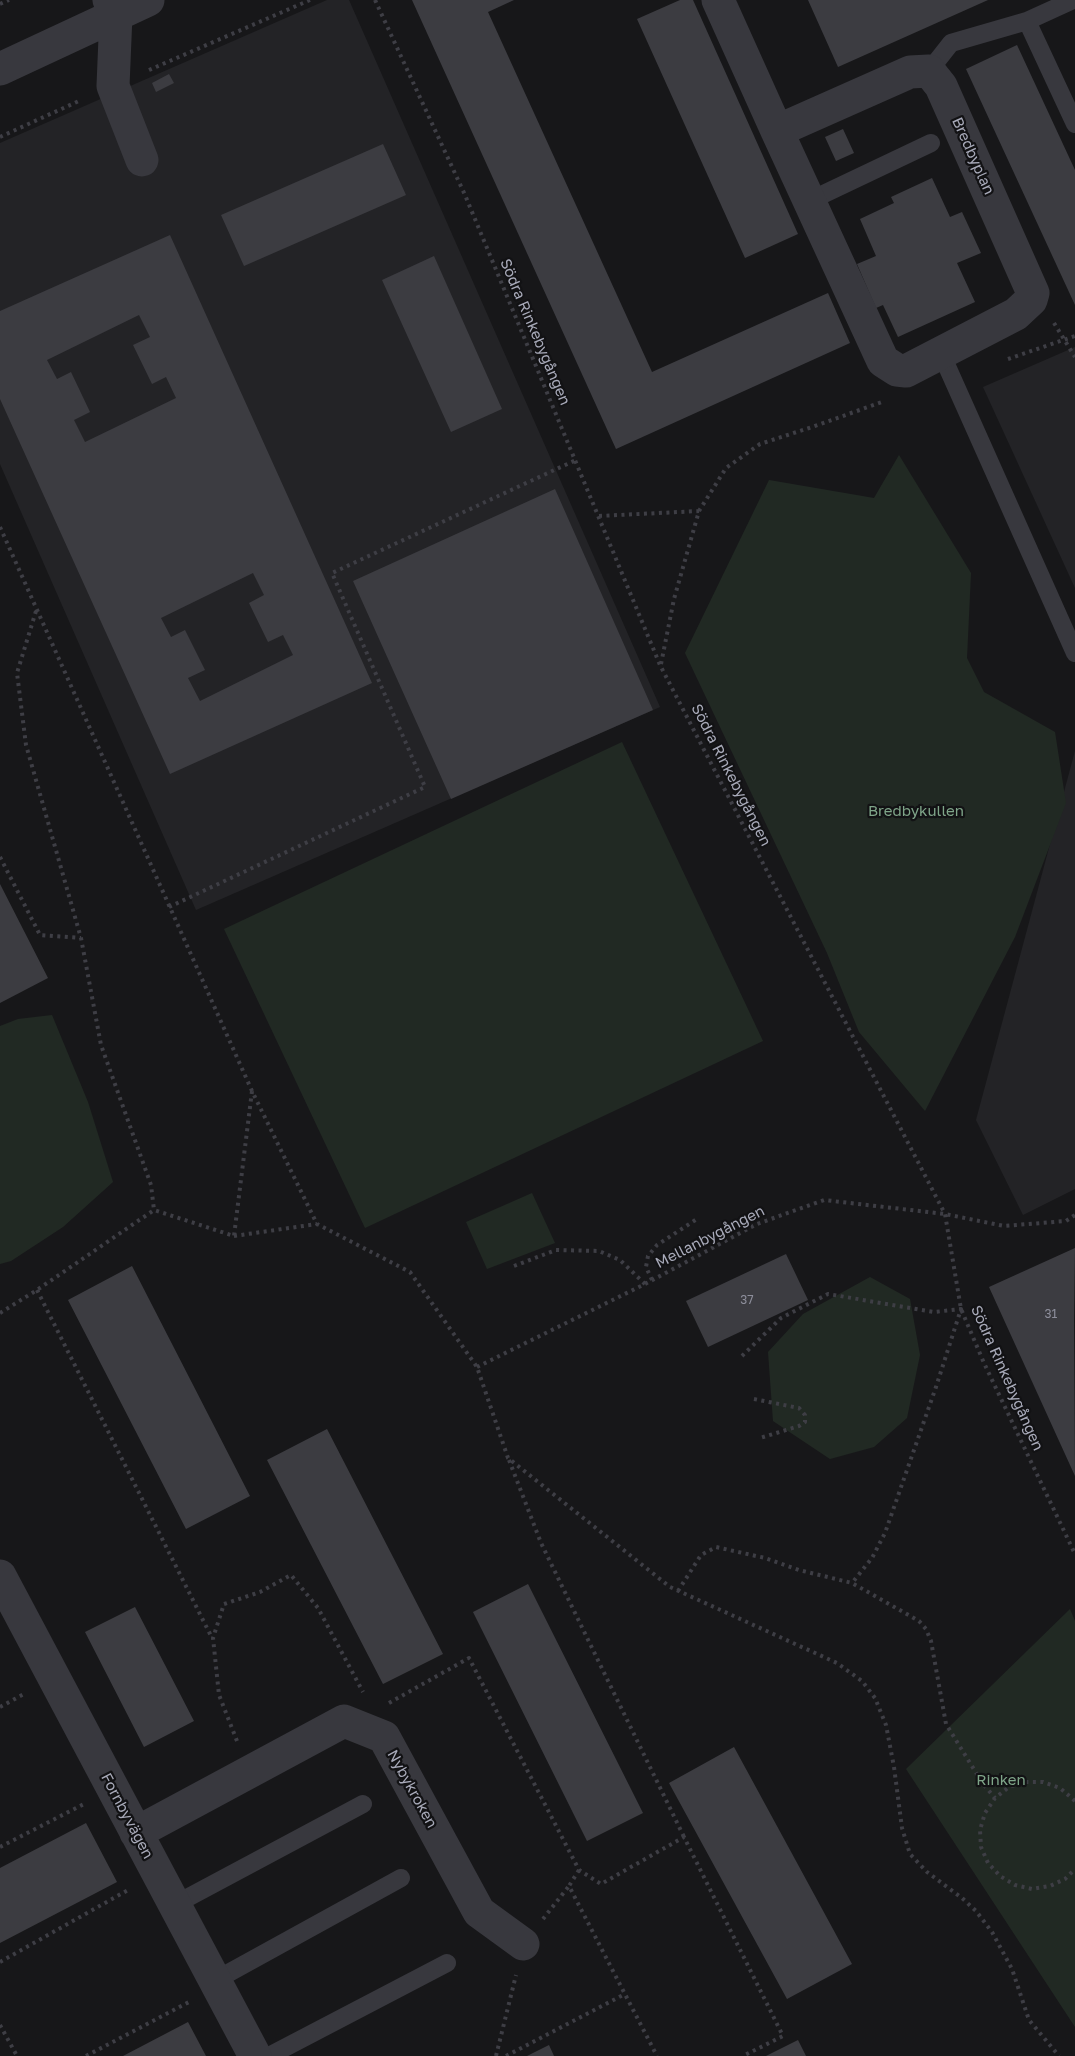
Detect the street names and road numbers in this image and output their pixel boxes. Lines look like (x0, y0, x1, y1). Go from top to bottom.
street label: Bredbyplan (948, 115, 998, 197)
street label: Södra Rinkebygången (496, 256, 574, 408)
street label: Södra Rinkebygången (687, 701, 775, 849)
street label: Mellanbygången (652, 1202, 768, 1272)
street label: Södra Rinkebygången (967, 1303, 1047, 1453)
street label: Nybykroken (383, 1747, 441, 1831)
street label: Fornbyvägen (97, 1770, 157, 1862)

